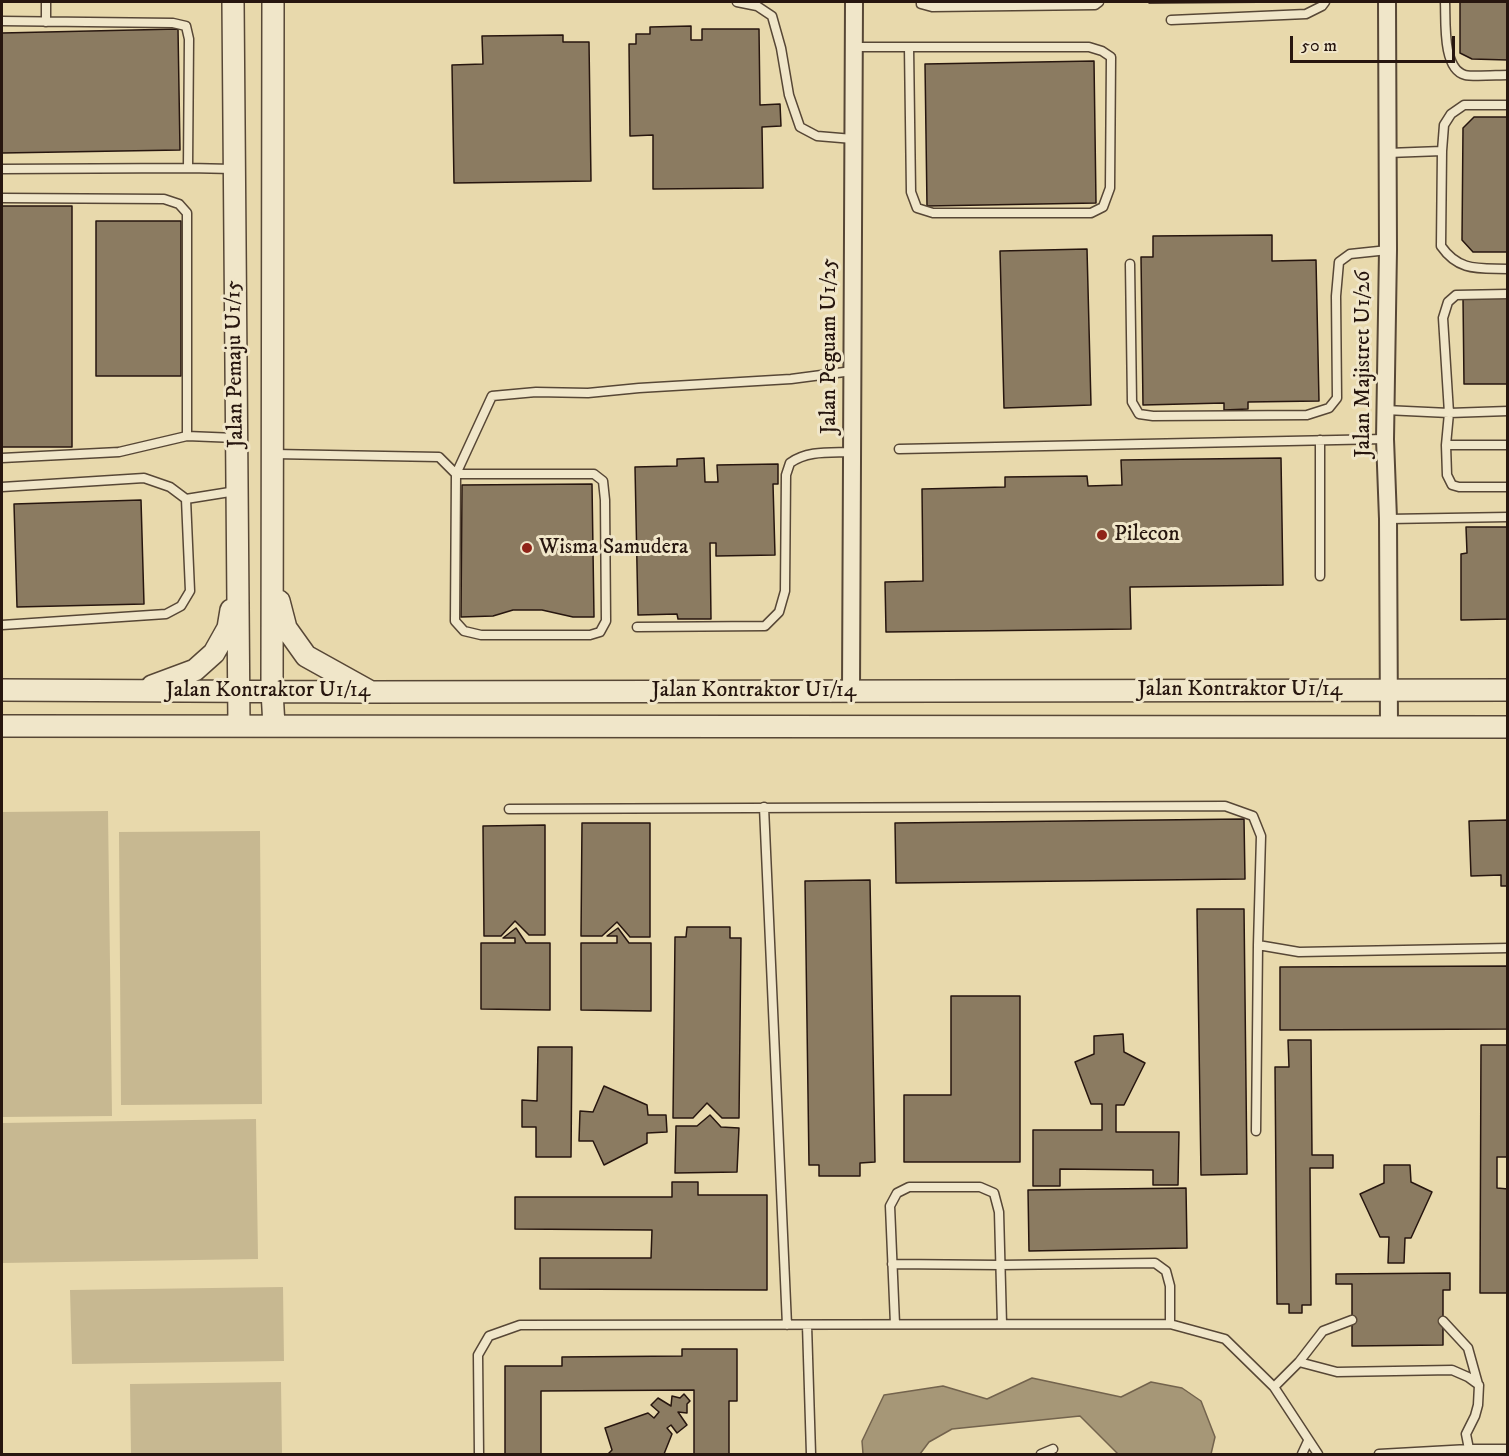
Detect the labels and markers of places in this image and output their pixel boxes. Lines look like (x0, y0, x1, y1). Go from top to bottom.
place label: Pilecon (1114, 522, 1180, 548)
marker: Pilecon (1095, 528, 1109, 542)
place label: Wisma Samudera (539, 535, 688, 561)
marker: Wisma Samudera (520, 541, 534, 555)

